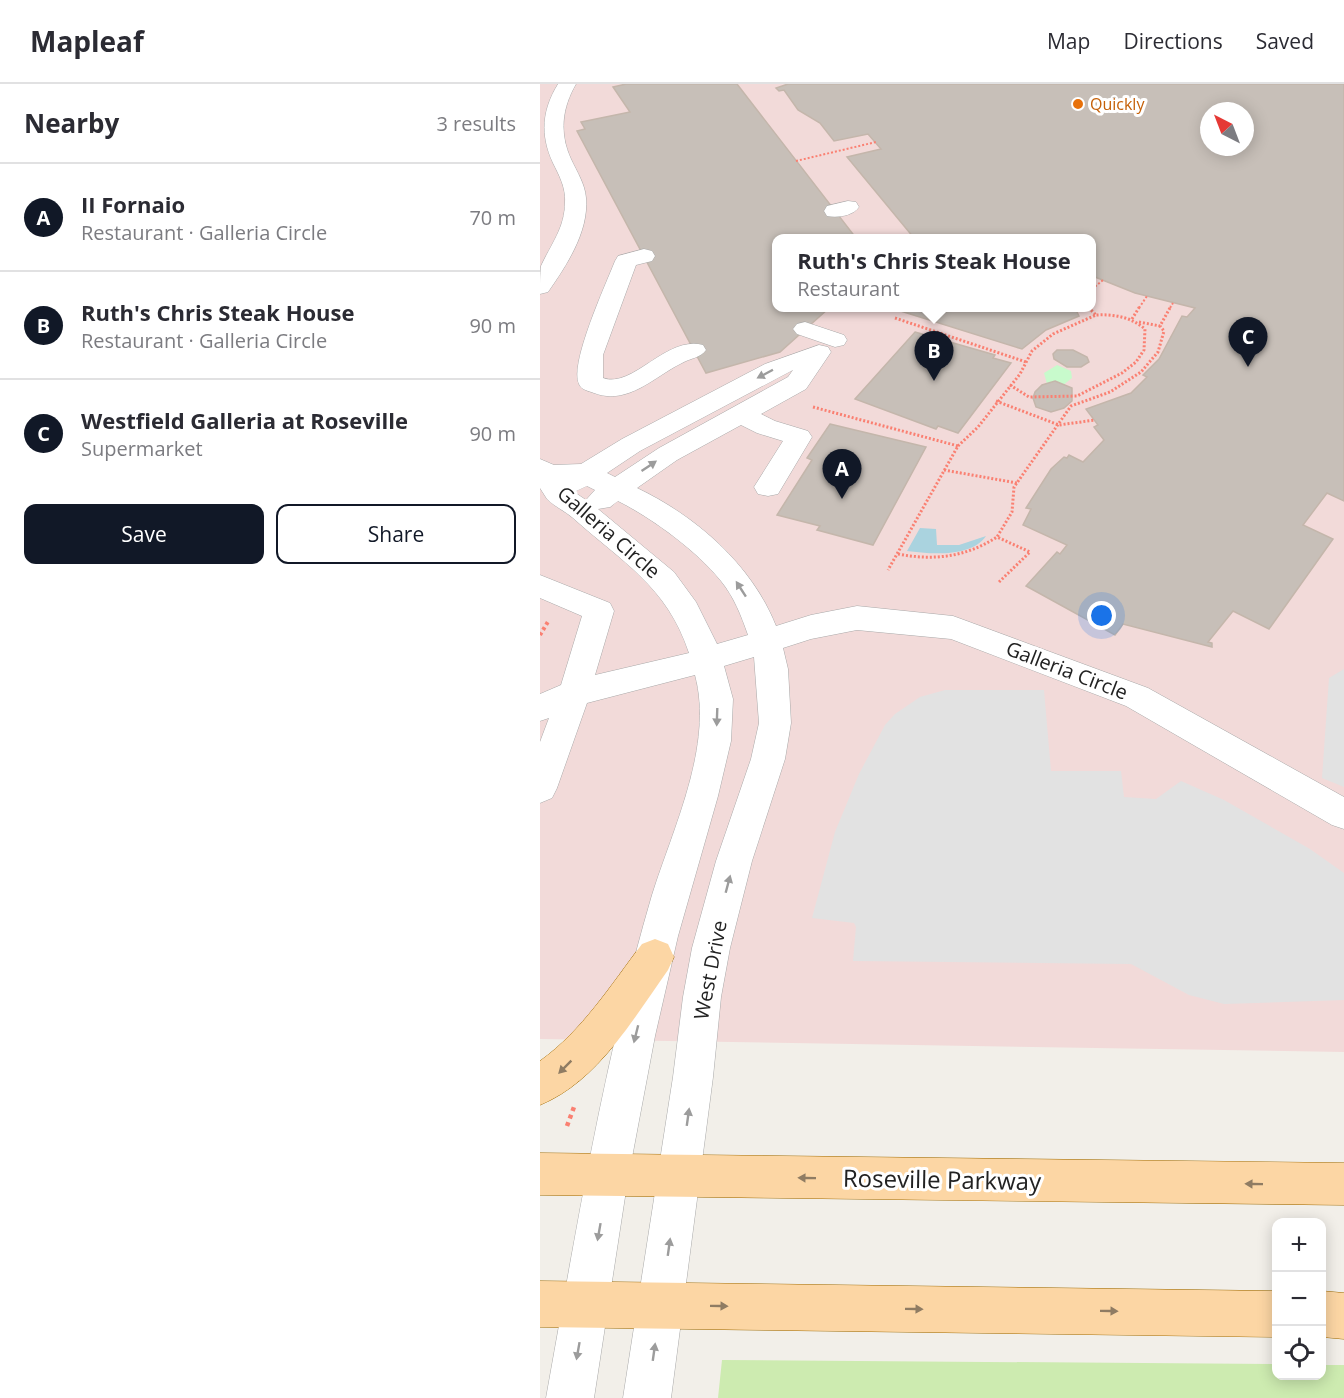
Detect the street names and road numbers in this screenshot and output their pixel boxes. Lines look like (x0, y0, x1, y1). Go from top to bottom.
street label: Galleria Circle (552, 480, 666, 584)
street label: Galleria Circle (1002, 634, 1132, 706)
street label: West Drive (687, 918, 733, 1022)
street label: Roseville Parkway (843, 1161, 1042, 1197)

